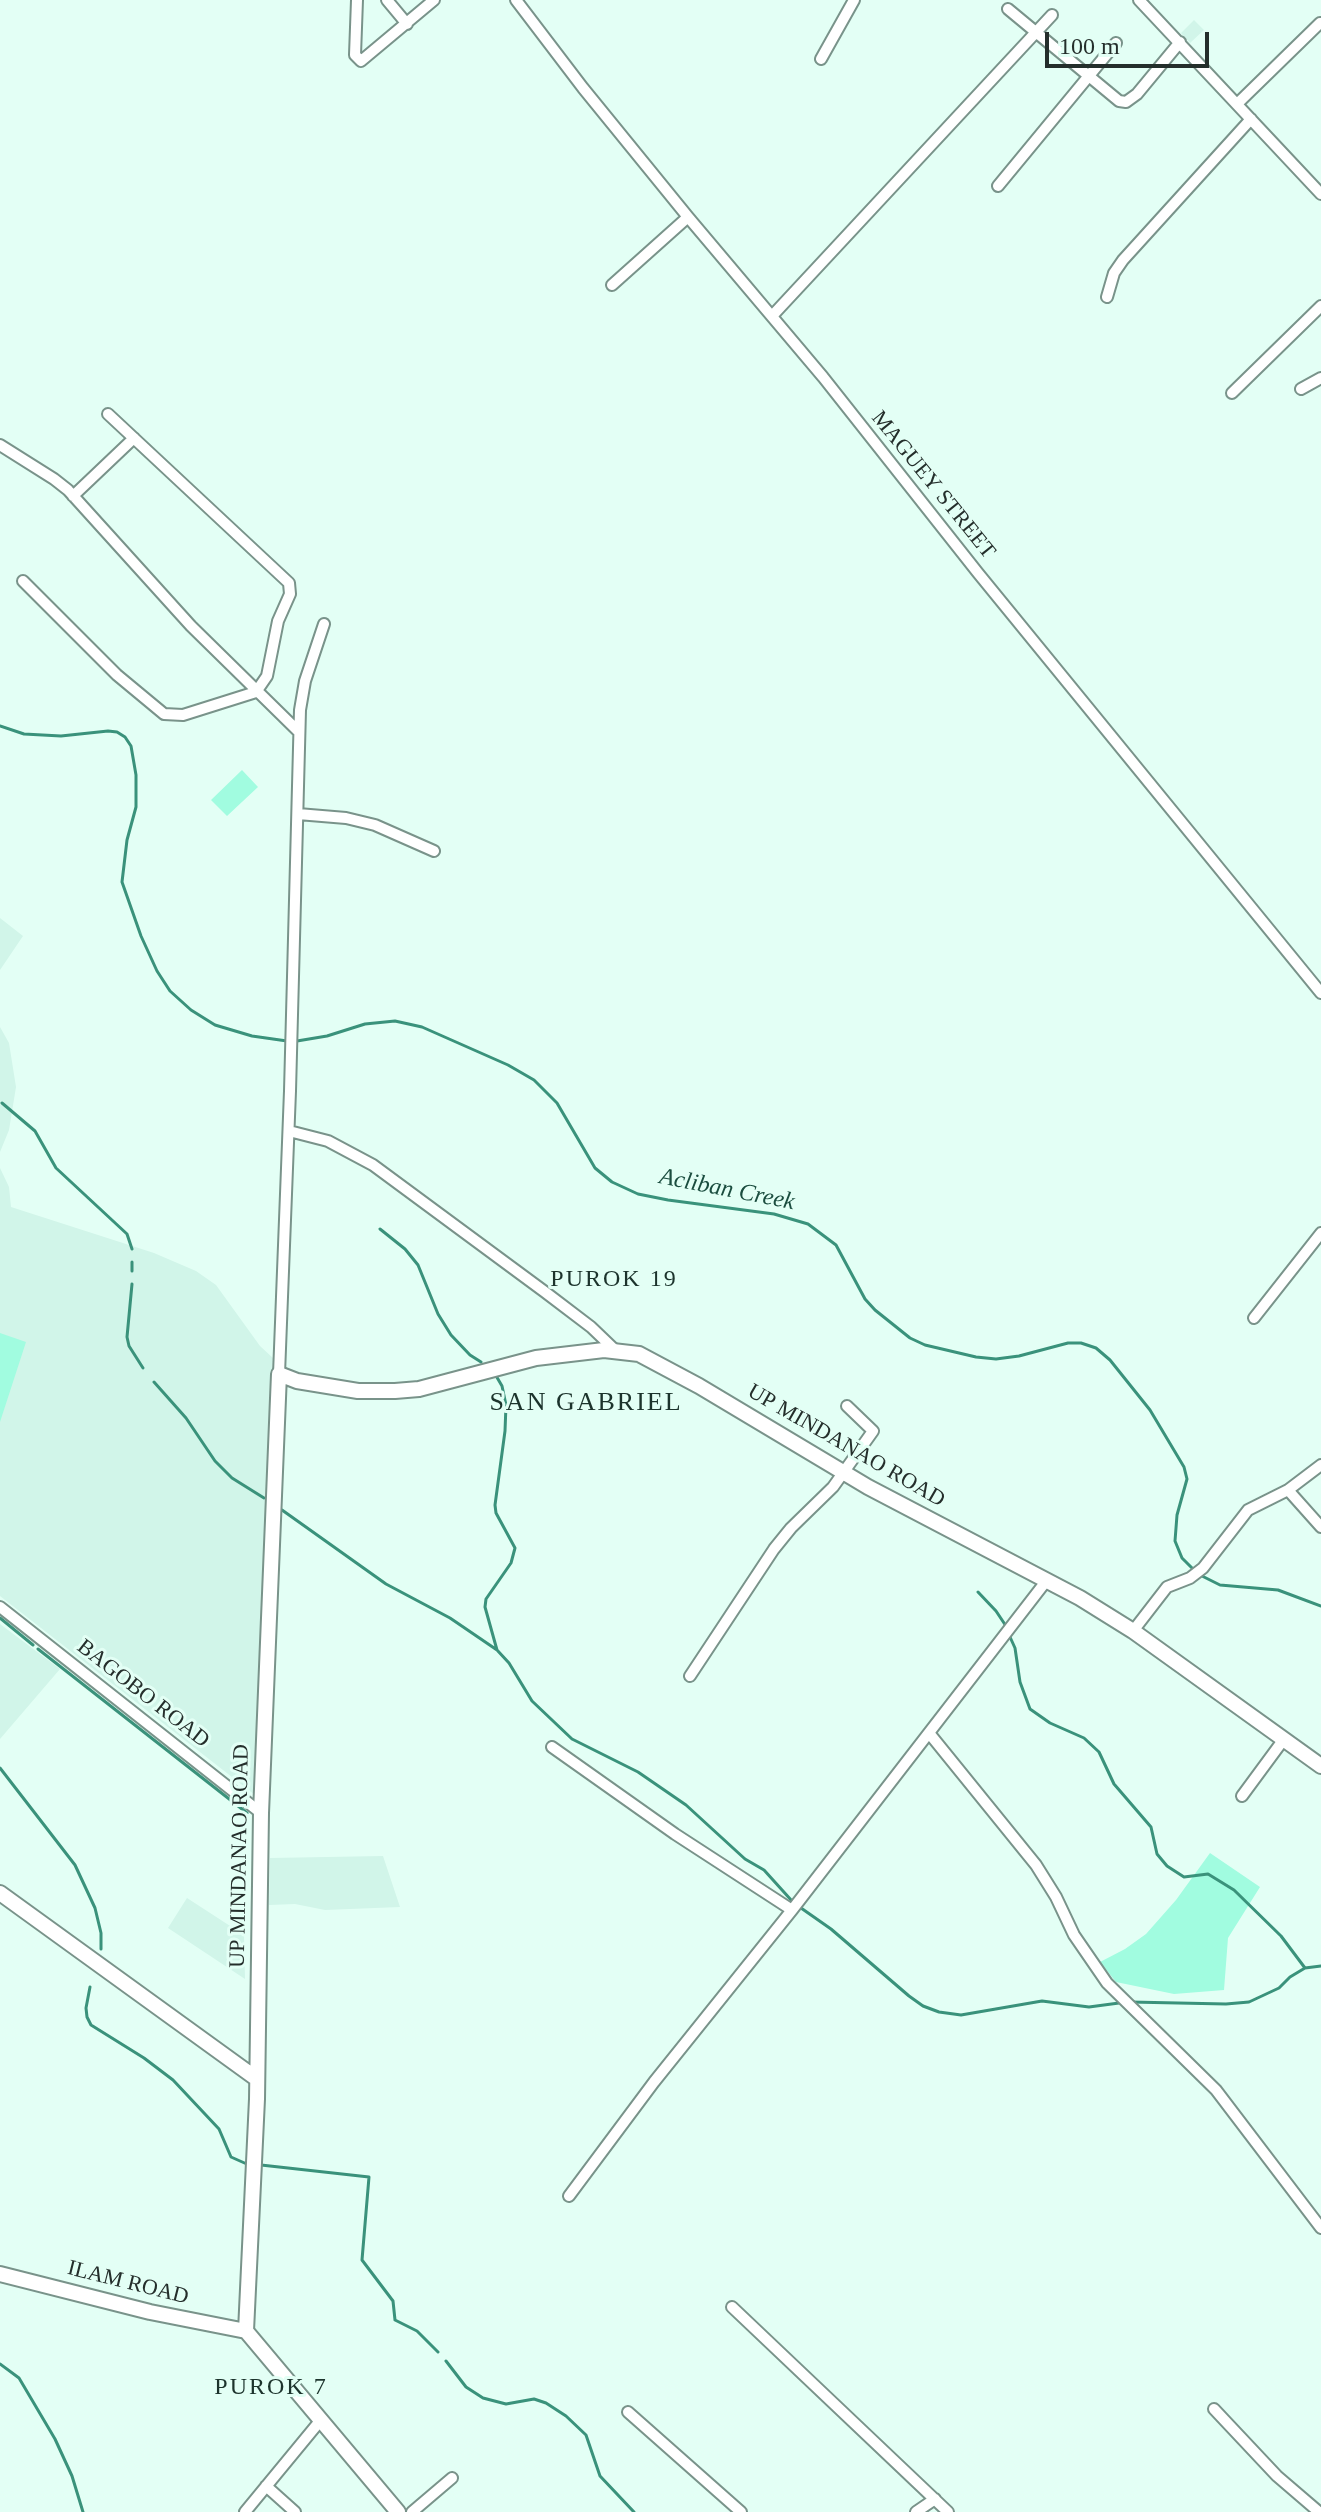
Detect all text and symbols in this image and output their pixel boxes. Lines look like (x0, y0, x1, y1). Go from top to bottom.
scale bar (1049, 16, 1213, 66)
text: 100 m (1059, 33, 1120, 59)
street label: MAGUEY STREET (865, 406, 1001, 564)
water label: Acliban Creek (657, 1163, 797, 1217)
district label: PUROK 19 (550, 1266, 678, 1294)
street label: UP MINDANAO ROAD (743, 1379, 949, 1513)
district label: SAN GABRIEL (489, 1387, 683, 1419)
street label: BAGOBO ROAD (72, 1634, 214, 1754)
street label: UP MINDANAO ROAD (225, 1744, 255, 1968)
street label: ILAM ROAD (65, 2255, 191, 2311)
district label: PUROK 7 (214, 2374, 328, 2402)

